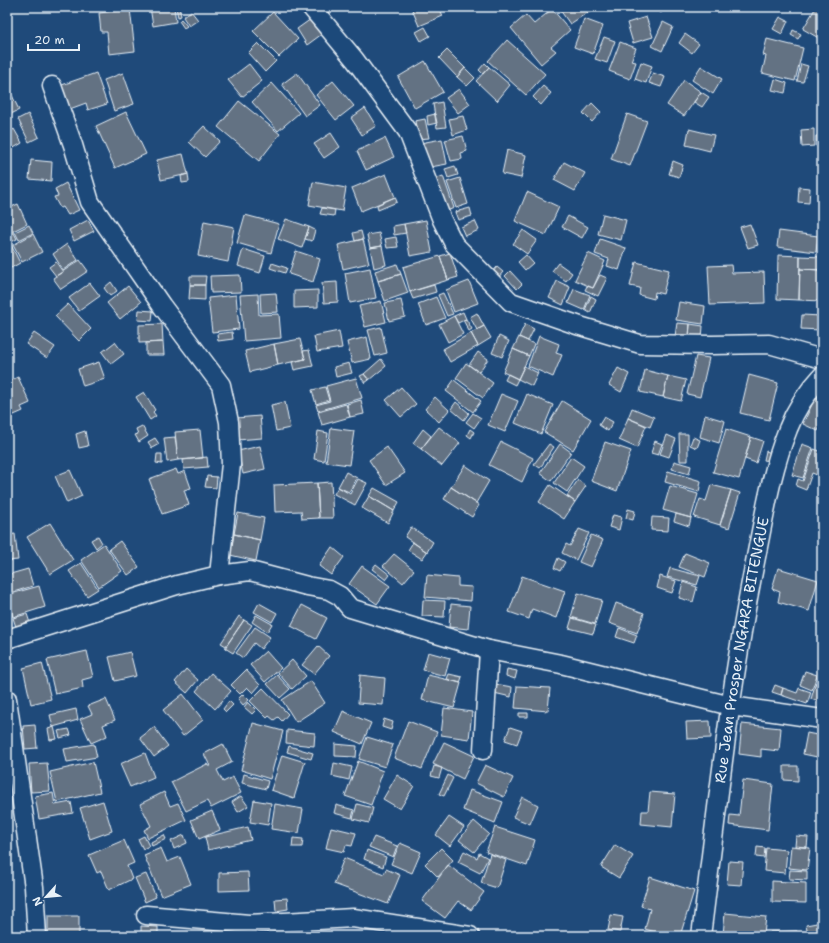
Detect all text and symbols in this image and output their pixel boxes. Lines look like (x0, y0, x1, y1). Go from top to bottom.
scale bar (28, 26, 79, 52)
text: 20 m (34, 32, 65, 48)
street label: Rue Jean Prosper NGARA BITENGUE (710, 515, 774, 784)
north arrow (26, 877, 66, 917)
text: N (29, 894, 46, 909)

